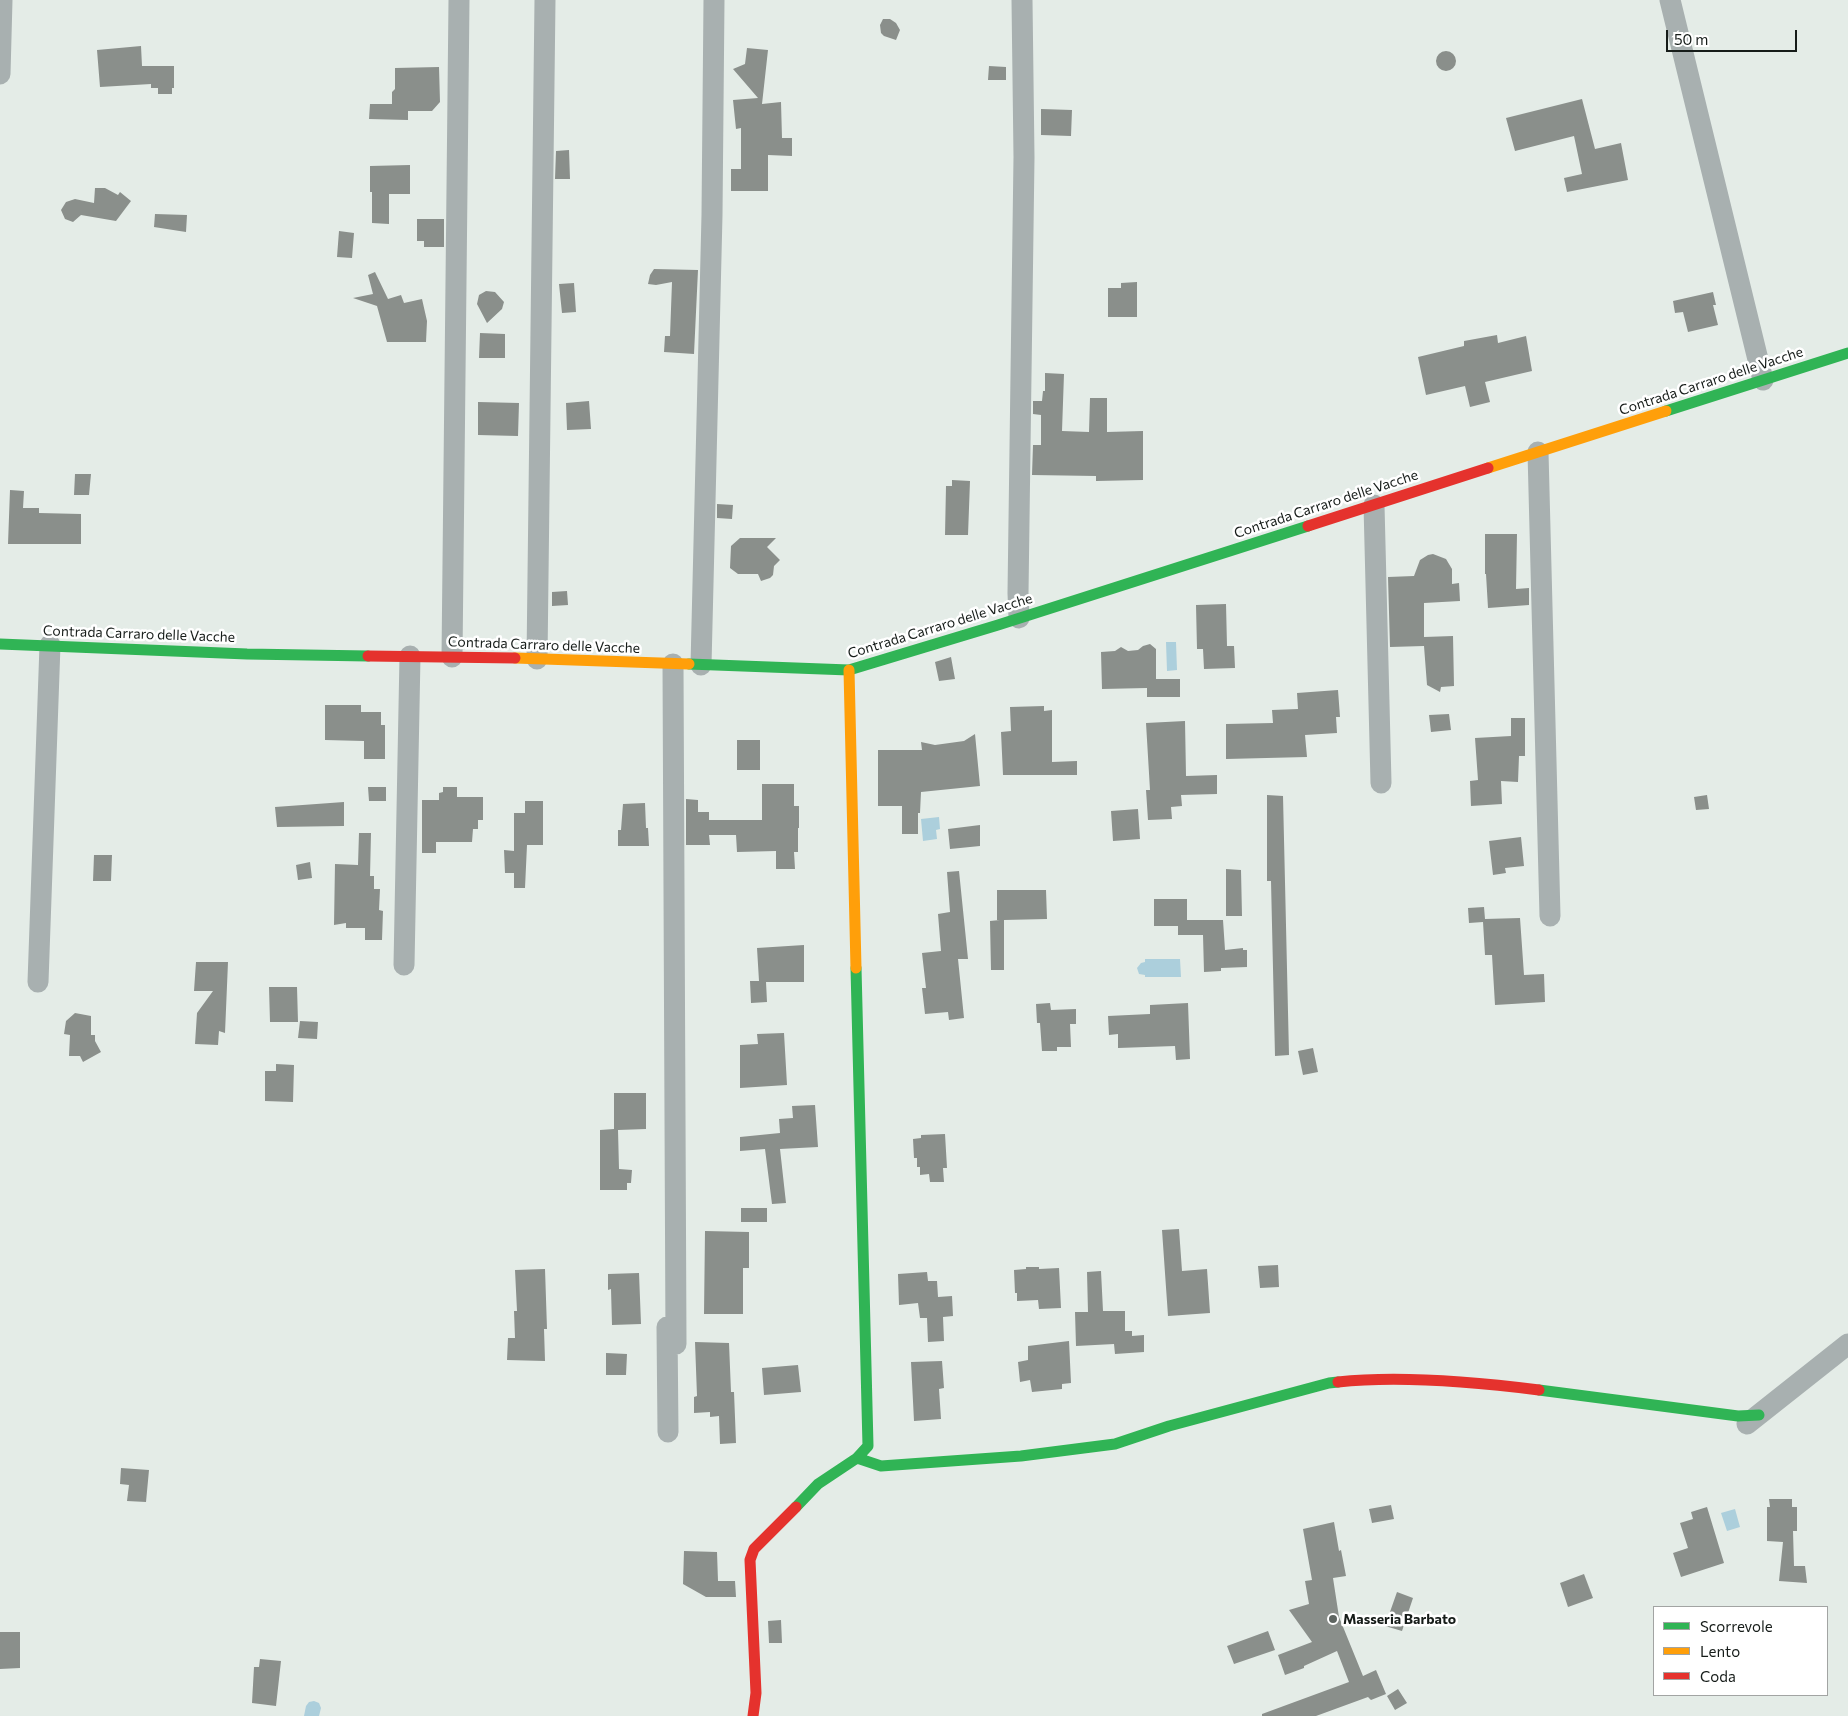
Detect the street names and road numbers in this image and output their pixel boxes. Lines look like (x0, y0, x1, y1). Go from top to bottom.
street label: Contrada Carraro delle Vacche (1617, 343, 1805, 419)
street label: Contrada Carraro delle Vacche (1232, 466, 1420, 542)
street label: Contrada Carraro delle Vacche (846, 590, 1034, 662)
street label: Contrada Carraro delle Vacche (43, 622, 235, 646)
street label: Contrada Carraro delle Vacche (448, 633, 640, 657)

